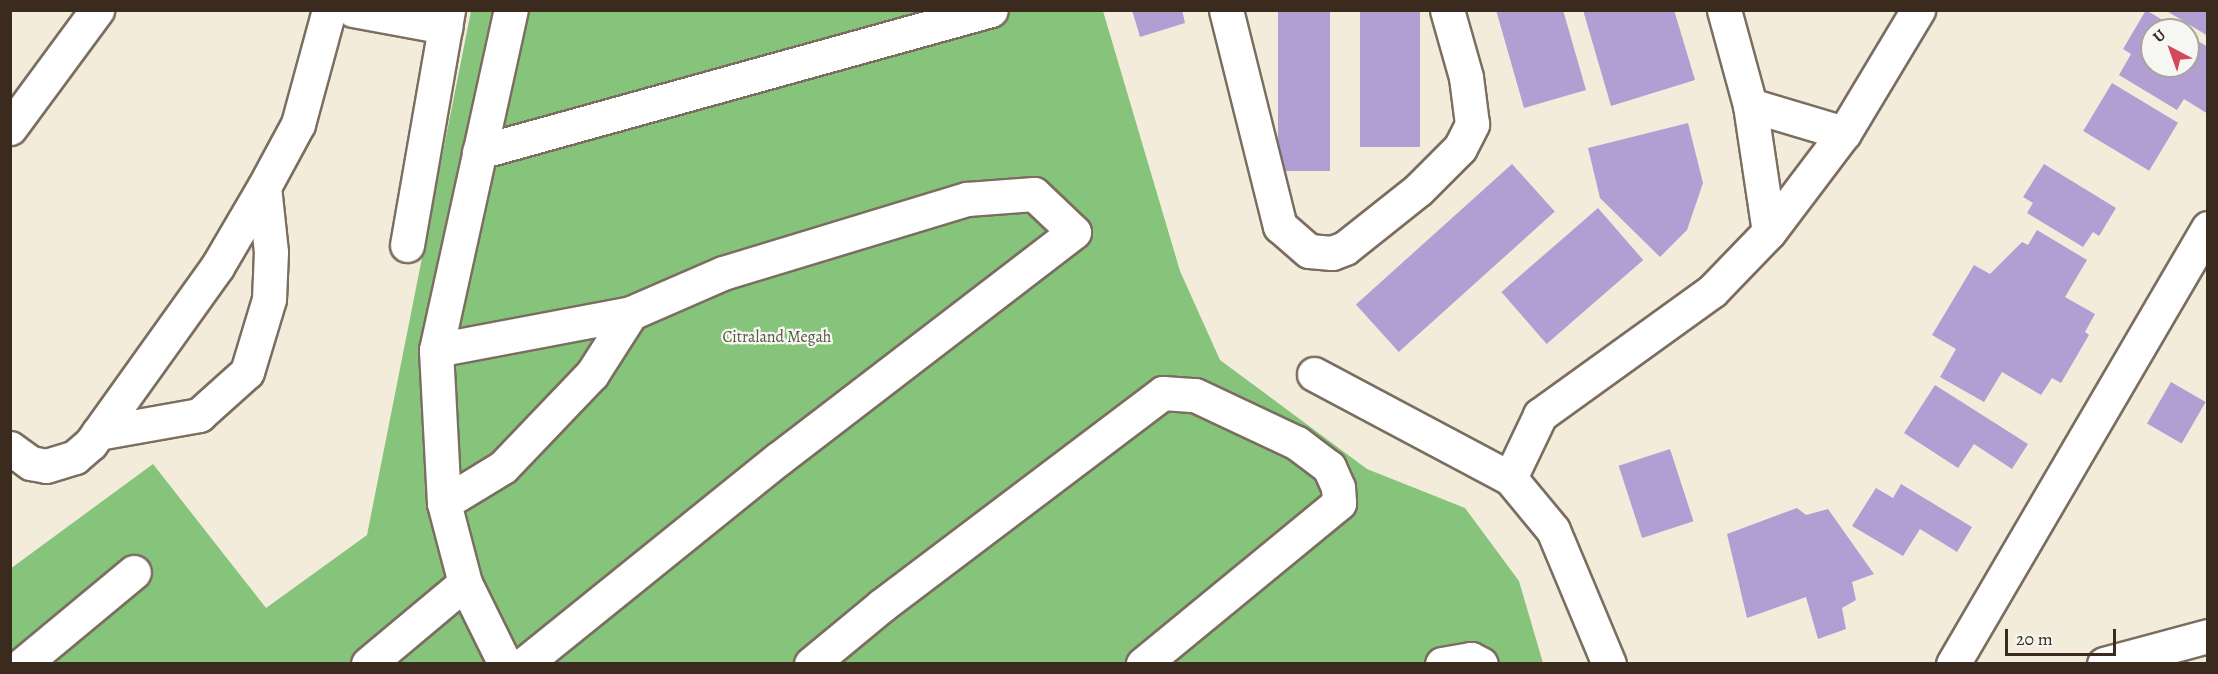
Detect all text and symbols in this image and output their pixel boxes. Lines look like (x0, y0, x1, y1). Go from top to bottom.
north arrow (2140, 18, 2200, 78)
text: U (2148, 24, 2171, 48)
park label: Citraland Megah (723, 327, 831, 347)
scale bar (2008, 617, 2119, 655)
text: 20 m (2016, 627, 2053, 651)

